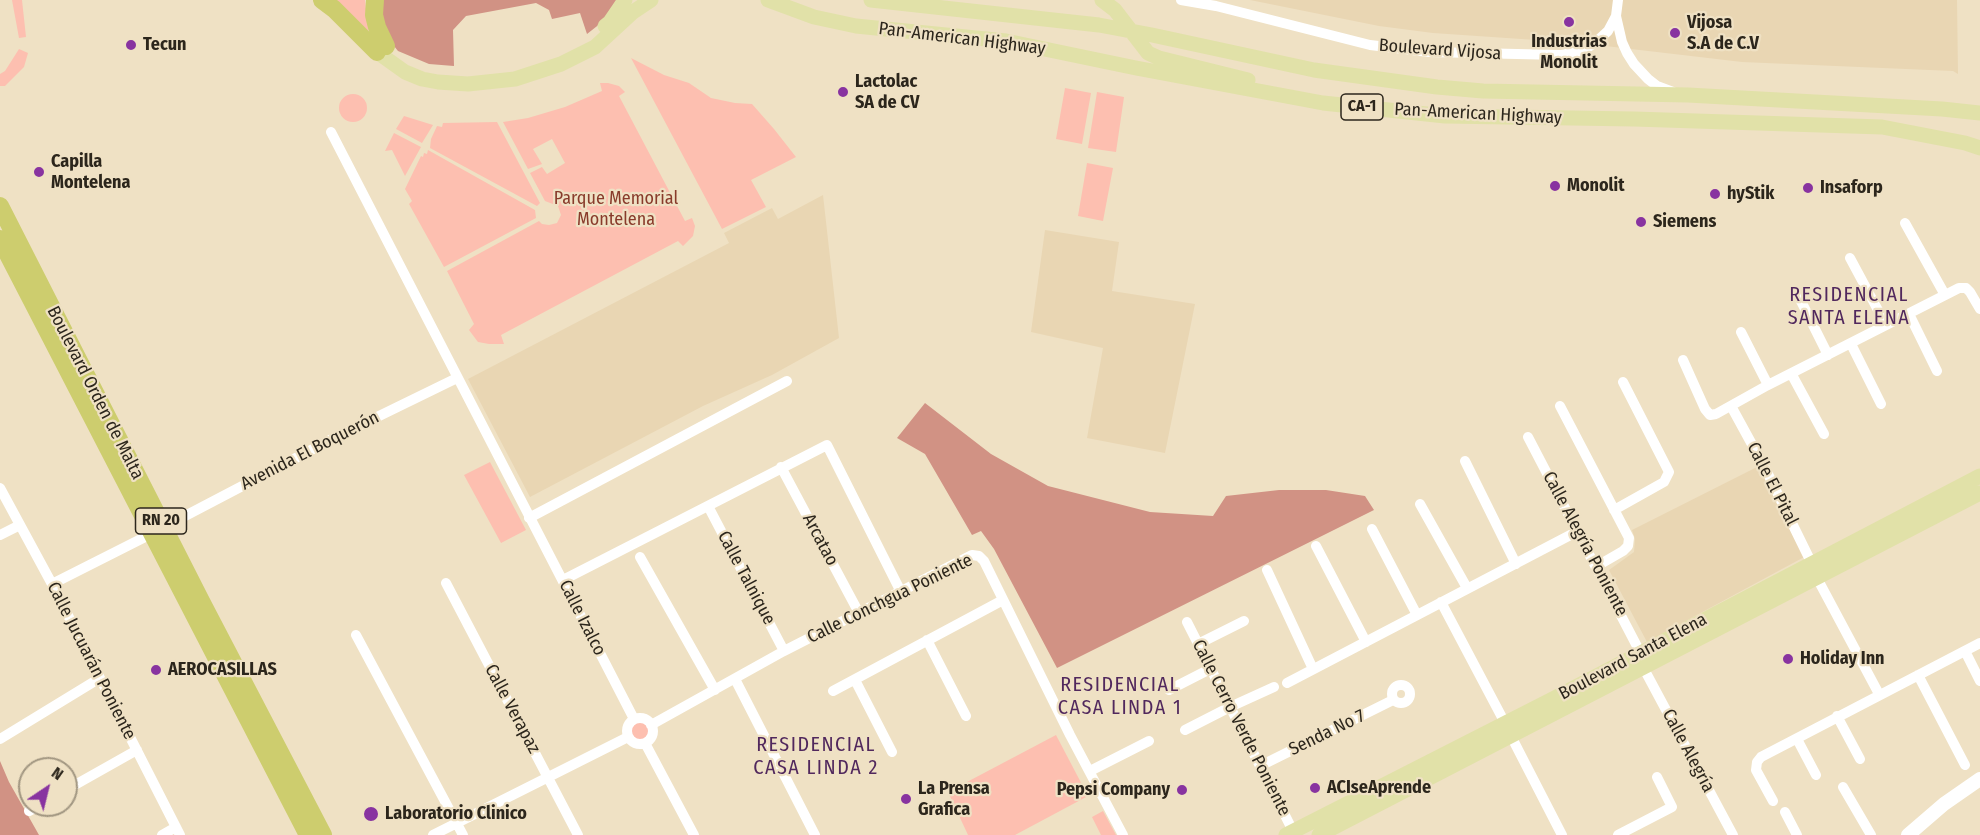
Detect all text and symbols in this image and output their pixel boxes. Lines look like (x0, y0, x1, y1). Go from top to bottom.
place label: Vijosa S.A de C.V (1687, 12, 1759, 54)
marker: Industrias Monolit (1562, 15, 1576, 29)
street label: Pan-American Highway (877, 18, 1047, 60)
marker: Vijosa S.A de C.V (1668, 26, 1682, 40)
place label: Industrias Monolit (1531, 31, 1607, 74)
place label: Tecun (143, 34, 186, 56)
street label: Boulevard Vijosa (1378, 35, 1502, 65)
marker: Tecun (124, 38, 138, 52)
place label: Lactolac SA de CV (855, 71, 919, 113)
marker: Lactolac SA de CV (836, 85, 850, 99)
road number: CA-1 (1341, 94, 1383, 120)
street label: Pan-American Highway (1394, 99, 1562, 129)
place label: Capilla Montelena (51, 151, 130, 194)
marker: Capilla Montelena (32, 165, 46, 179)
place label: Monolit (1567, 175, 1625, 197)
place label: Insaforp (1820, 177, 1883, 199)
marker: Monolit (1548, 179, 1562, 193)
marker: Insaforp (1801, 181, 1815, 195)
place label: hyStik (1727, 183, 1774, 205)
marker: hyStik (1708, 187, 1722, 201)
park label: Parque Memorial Montelena (554, 188, 678, 230)
place label: Siemens (1653, 211, 1716, 233)
marker: Siemens (1634, 215, 1648, 229)
district label: RESIDENCIAL SANTA ELENA (1788, 283, 1910, 330)
street label: Boulevard Orden de Malta (42, 303, 148, 483)
street label: Avenida El Boquerón (237, 407, 383, 495)
street label: Calle El Pital (1742, 439, 1802, 529)
street label: Calle Alegría Poniente (1538, 468, 1632, 620)
road number: RN 20 (136, 508, 186, 534)
street label: Arcatao (797, 510, 843, 570)
street label: Calle Talnique (712, 527, 780, 629)
street label: Calle Conchgua Poniente (804, 550, 976, 648)
street label: Calle Izalco (554, 577, 610, 659)
street label: Calle Jucuarán Poniente (42, 579, 140, 743)
street label: Boulevard Santa Elena (1555, 609, 1711, 705)
street label: Calle Cerro Verde Poniente (1187, 636, 1295, 820)
place label: Holiday Inn (1800, 648, 1885, 670)
marker: Holiday Inn (1781, 652, 1795, 666)
place label: AEROCASILLAS (168, 659, 277, 681)
street label: Calle Verapaz (480, 661, 544, 757)
marker: AEROCASILLAS (149, 663, 163, 677)
district label: RESIDENCIAL CASA LINDA 1 (1058, 673, 1182, 720)
street label: Senda No 7 (1285, 705, 1369, 761)
street label: Calle Alegría (1657, 706, 1719, 796)
district label: RESIDENCIAL CASA LINDA 2 (753, 733, 879, 780)
north arrow (18, 757, 78, 817)
text: N (48, 763, 67, 784)
place label: ACIseAprende (1327, 777, 1431, 799)
place label: La Prensa Grafica (918, 778, 990, 820)
place label: Pepsi Company (1057, 779, 1170, 801)
marker: ACIseAprende (1308, 781, 1322, 795)
marker: Pepsi Company (1175, 783, 1189, 797)
marker: La Prensa Grafica (899, 792, 913, 806)
place label: Laboratorio Clinico (385, 803, 527, 825)
marker: Laboratorio Clinico (362, 805, 380, 823)

